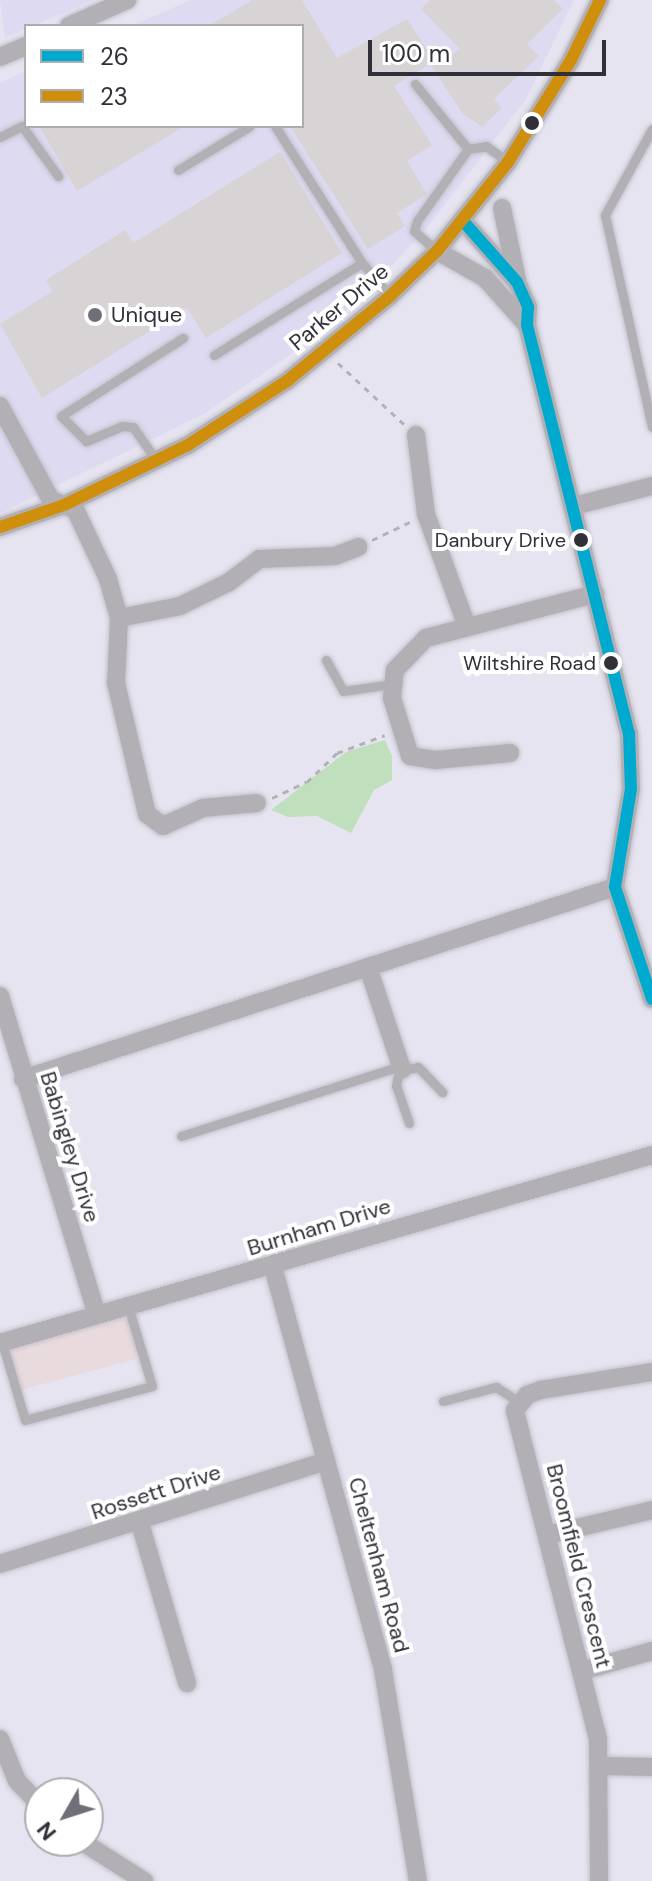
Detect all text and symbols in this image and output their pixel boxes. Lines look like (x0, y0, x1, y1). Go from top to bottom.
legend (24, 24, 304, 128)
scale bar (372, 24, 610, 74)
text: 100 m (382, 38, 450, 69)
text: 26 (100, 41, 129, 72)
text: 23 (100, 81, 128, 112)
unlabelled marker (524, 115, 540, 131)
street label: Parker Drive (284, 258, 394, 356)
place label: Unique (111, 302, 182, 328)
marker: Unique (86, 306, 104, 324)
place label: Danbury Drive (435, 528, 566, 552)
marker: Danbury Drive (573, 532, 589, 548)
place label: Wiltshire Road (463, 651, 596, 675)
marker: Wiltshire Road (603, 655, 619, 671)
street label: Babingley Drive (35, 1068, 105, 1226)
street label: Burnham Drive (244, 1193, 394, 1261)
street label: Rossett Drive (88, 1459, 224, 1525)
street label: Broomfield Crescent (541, 1461, 617, 1671)
street label: Cheltenham Road (343, 1474, 415, 1656)
north arrow (24, 1777, 104, 1857)
text: N (30, 1816, 63, 1847)

